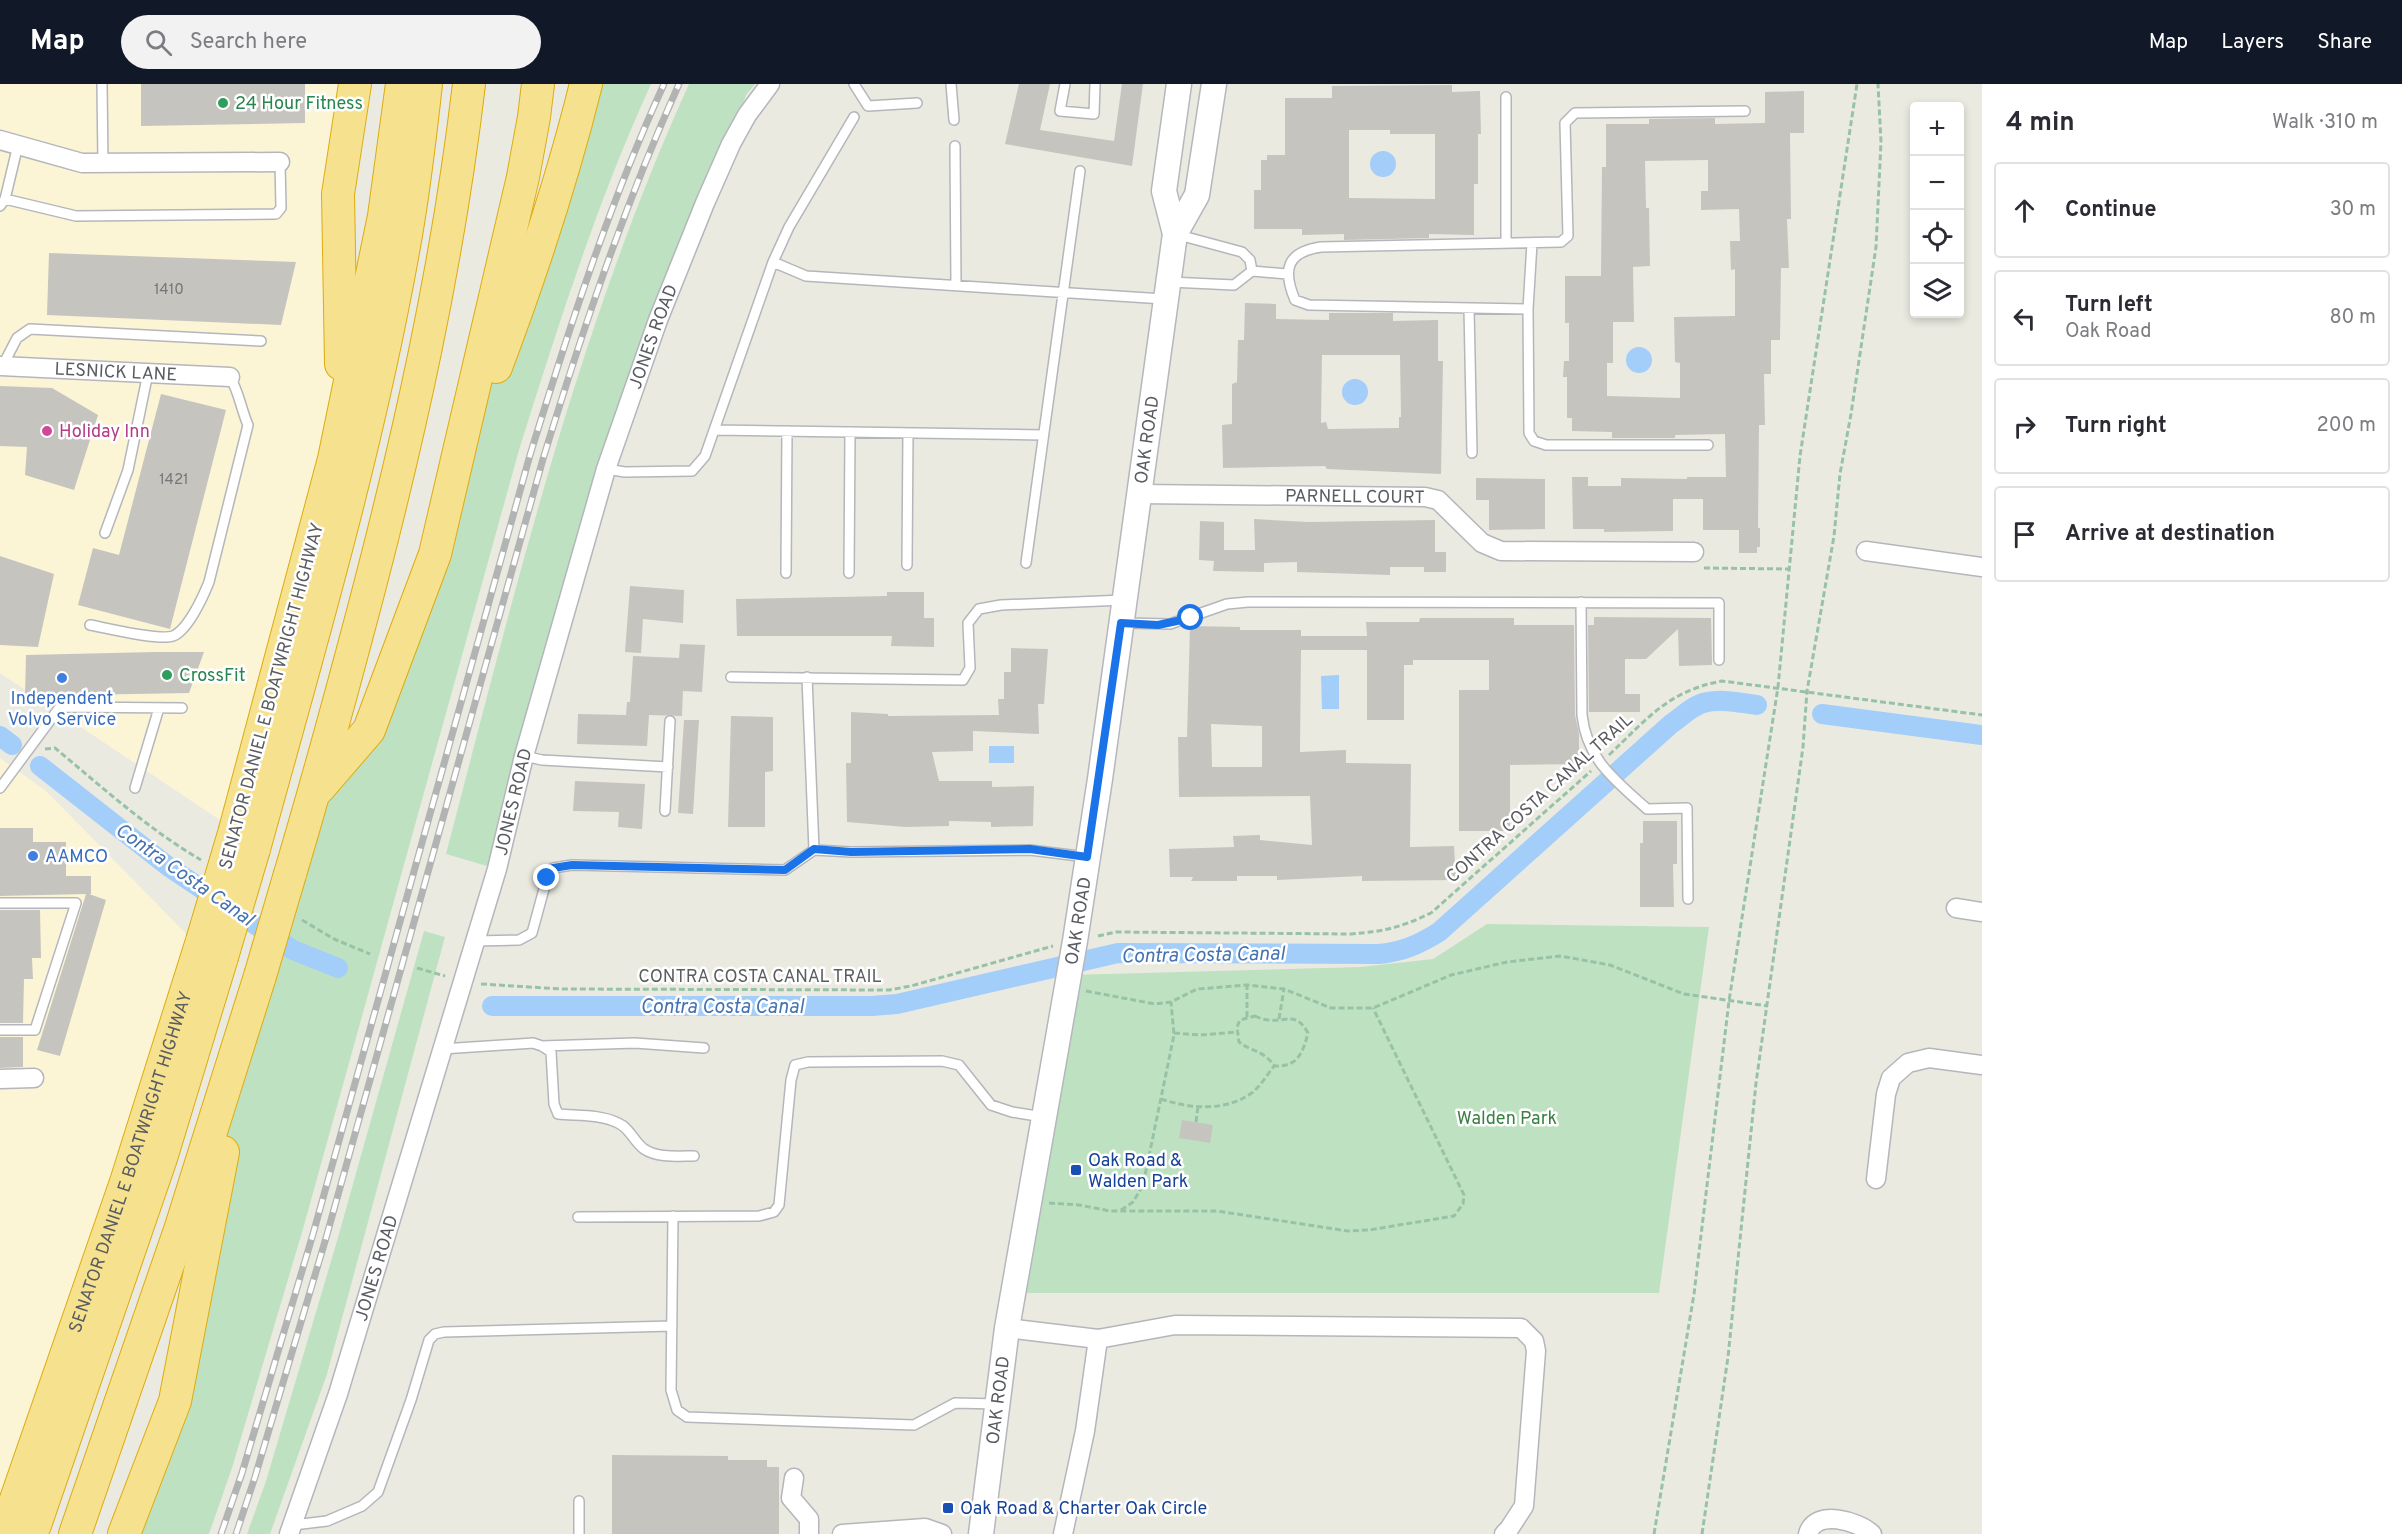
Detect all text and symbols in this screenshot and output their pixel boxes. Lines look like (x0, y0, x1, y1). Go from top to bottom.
search box (121, 15, 541, 69)
text: Map (30, 24, 85, 60)
icon: search (142, 26, 175, 59)
text: Search here (190, 29, 307, 56)
text: Map (2149, 29, 2188, 56)
text: Layers (2221, 29, 2284, 56)
text: Share (2317, 29, 2372, 56)
place label: 24 Hour Fitness (235, 93, 363, 116)
marker: 24 Hour Fitness (216, 96, 230, 110)
map controls (1910, 102, 1964, 318)
button: + (1910, 102, 1964, 156)
text: 4 min (2006, 107, 2075, 140)
text: Walk · 310 m (2272, 110, 2378, 136)
button: − (1910, 156, 1964, 210)
icon: ahead (2008, 194, 2041, 227)
text: Continue (2065, 197, 2156, 224)
text: 30 m (2330, 197, 2376, 223)
button: locate (1910, 210, 1964, 264)
button: layers (1910, 264, 1964, 318)
house number: 1410 (154, 281, 184, 300)
street label: JONES ROAD (625, 281, 684, 392)
text: Turn left (2065, 292, 2153, 319)
icon: left (2008, 302, 2041, 335)
text: 80 m (2330, 305, 2376, 331)
text: Oak Road (2065, 319, 2151, 345)
street label: LESNICK LANE (54, 359, 178, 387)
street label: OAK ROAD (1131, 394, 1166, 485)
icon: right (2008, 410, 2041, 443)
text: Turn right (2065, 413, 2167, 440)
text: 200 m (2317, 413, 2376, 439)
place label: Holiday Inn (59, 421, 150, 444)
marker: Holiday Inn (40, 424, 54, 438)
house number: 1421 (159, 471, 189, 490)
street label: PARNELL COURT (1285, 486, 1425, 510)
icon: arrive (2008, 518, 2041, 551)
street label: SENATOR DANIEL E BOATWRIGHT HIGHWAY (215, 521, 330, 872)
text: Arrive at destination (2065, 521, 2275, 548)
route start (1177, 604, 1203, 630)
place label: CrossFit (179, 665, 245, 688)
marker: CrossFit (160, 668, 174, 682)
marker: Independent Volvo Service (55, 671, 69, 685)
place label: Independent Volvo Service (8, 688, 116, 732)
street label: CONTRA COSTA CANAL TRAIL (1442, 709, 1638, 889)
street label: JONES ROAD (491, 746, 539, 858)
water label: Contra Costa Canal (109, 818, 259, 934)
place label: AAMCO (45, 846, 108, 869)
marker: AAMCO (26, 849, 40, 863)
route end (533, 864, 559, 890)
street label: OAK ROAD (1061, 875, 1098, 967)
water label: Contra Costa Canal (1121, 942, 1286, 970)
street label: CONTRA COSTA CANAL TRAIL (638, 966, 882, 989)
street label: SENATOR DANIEL E BOATWRIGHT HIGHWAY (65, 989, 198, 1336)
water label: Contra Costa Canal (640, 995, 805, 1021)
park label: Walden Park (1457, 1108, 1557, 1131)
place label: Oak Road & Walden Park (1088, 1150, 1188, 1194)
marker: Oak Road & Walden Park (1069, 1163, 1083, 1177)
street label: JONES ROAD (351, 1213, 405, 1324)
street label: OAK ROAD (982, 1355, 1016, 1446)
place label: Oak Road & Charter Oak Circle (960, 1498, 1207, 1521)
marker: Oak Road & Charter Oak Circle (941, 1501, 955, 1515)

